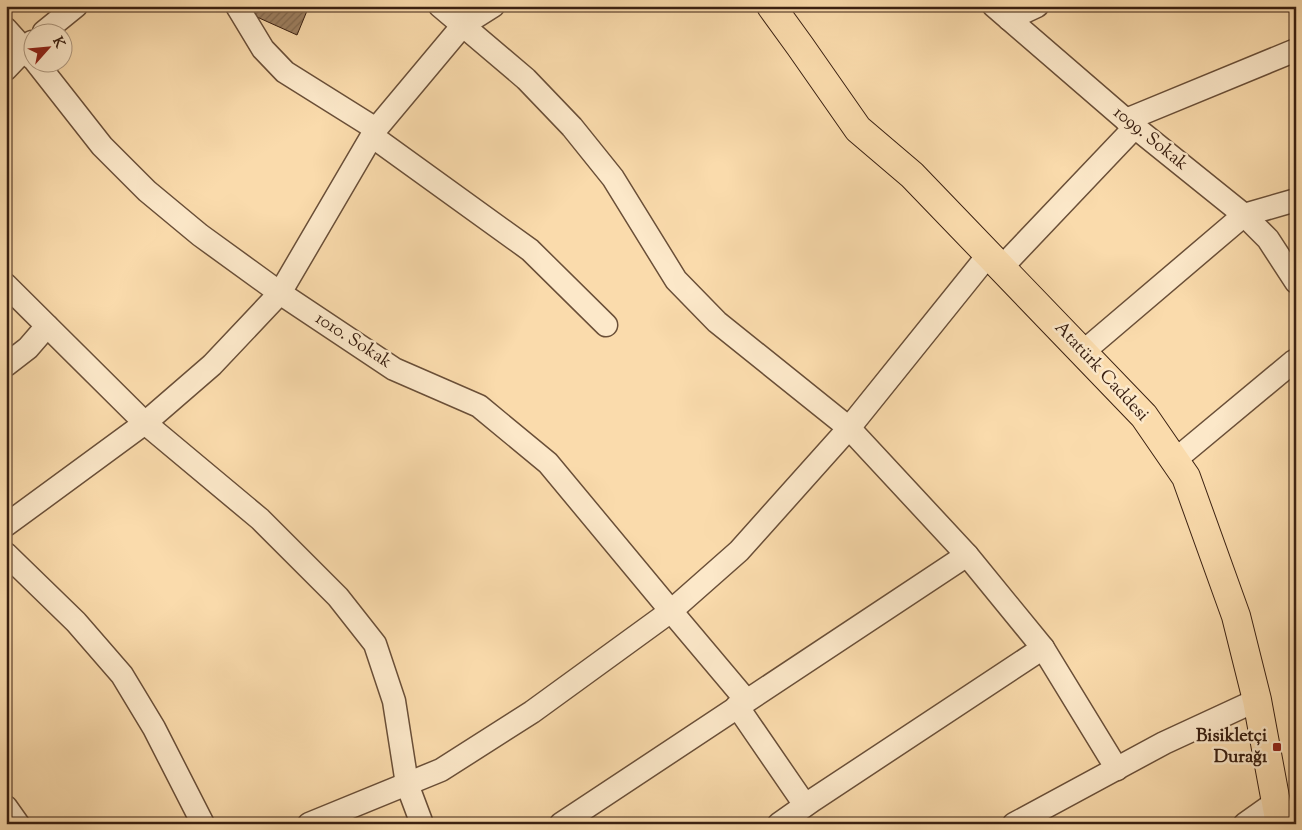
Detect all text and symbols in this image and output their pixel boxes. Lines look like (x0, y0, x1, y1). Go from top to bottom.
north arrow (22, 22, 72, 72)
text: K (47, 34, 69, 53)
street label: 1099. Sokak (1107, 101, 1193, 177)
street label: 1010. Sokak (309, 306, 397, 376)
street label: Atatürk Caddesi (1048, 316, 1154, 428)
place label: Bisikletçi Durağı (1196, 724, 1268, 771)
marker: Bisikletçi Durağı (1271, 741, 1283, 753)

